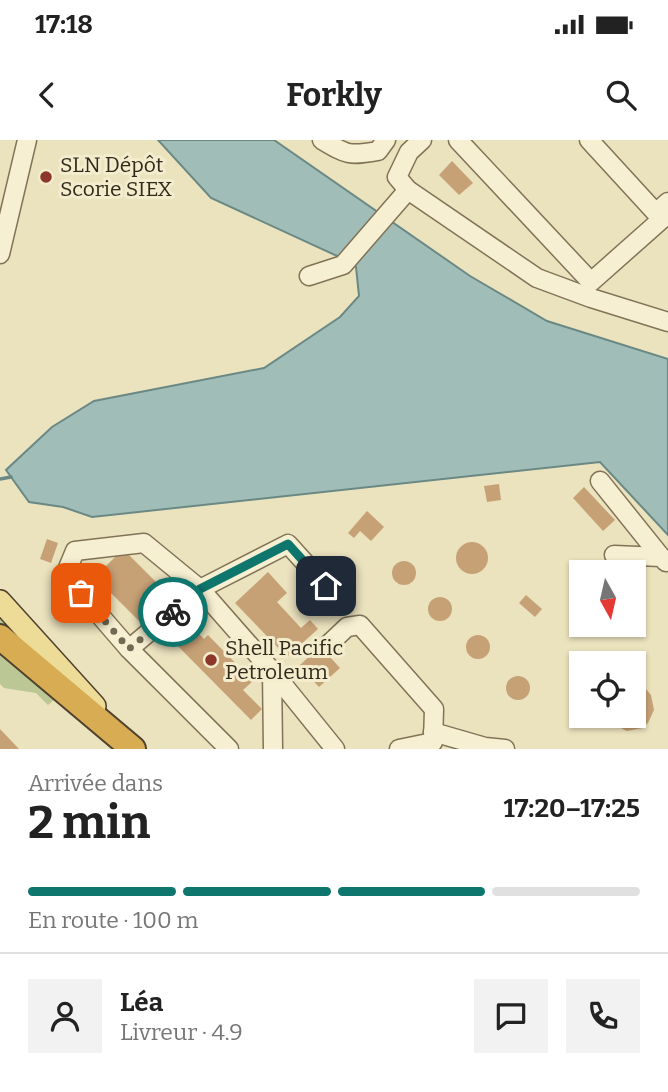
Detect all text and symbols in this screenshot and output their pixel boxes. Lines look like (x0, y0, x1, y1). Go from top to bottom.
text: 17:18 (35, 9, 93, 40)
icon: back (28, 76, 66, 114)
text: Forkly (286, 76, 382, 114)
icon: search (602, 76, 640, 114)
place label: SLN Dépôt Scorie SIEX (60, 152, 173, 202)
marker: SLN Dépôt Scorie SIEX (38, 169, 54, 185)
pin (296, 556, 356, 616)
north arrow (569, 560, 646, 637)
map controls (569, 560, 646, 728)
pin (51, 563, 111, 623)
icon: home (307, 567, 345, 605)
icon: bag (62, 574, 100, 612)
courier (138, 577, 208, 647)
icon: bike (154, 593, 192, 631)
place label: Shell Pacific Petroleum (225, 635, 343, 685)
button: locate (569, 651, 646, 728)
marker: Shell Pacific Petroleum (203, 652, 219, 668)
text: Arrivée dans (28, 769, 163, 797)
text: 17:20–17:25 (503, 793, 640, 824)
text: 2 min (28, 795, 150, 850)
text: En route · 100 m (28, 906, 198, 934)
button: person (28, 979, 102, 1053)
button: chat (474, 979, 548, 1053)
button: phone (566, 979, 640, 1053)
text: Léa (120, 987, 163, 1018)
text: Livreur · 4.9 (120, 1018, 243, 1046)

